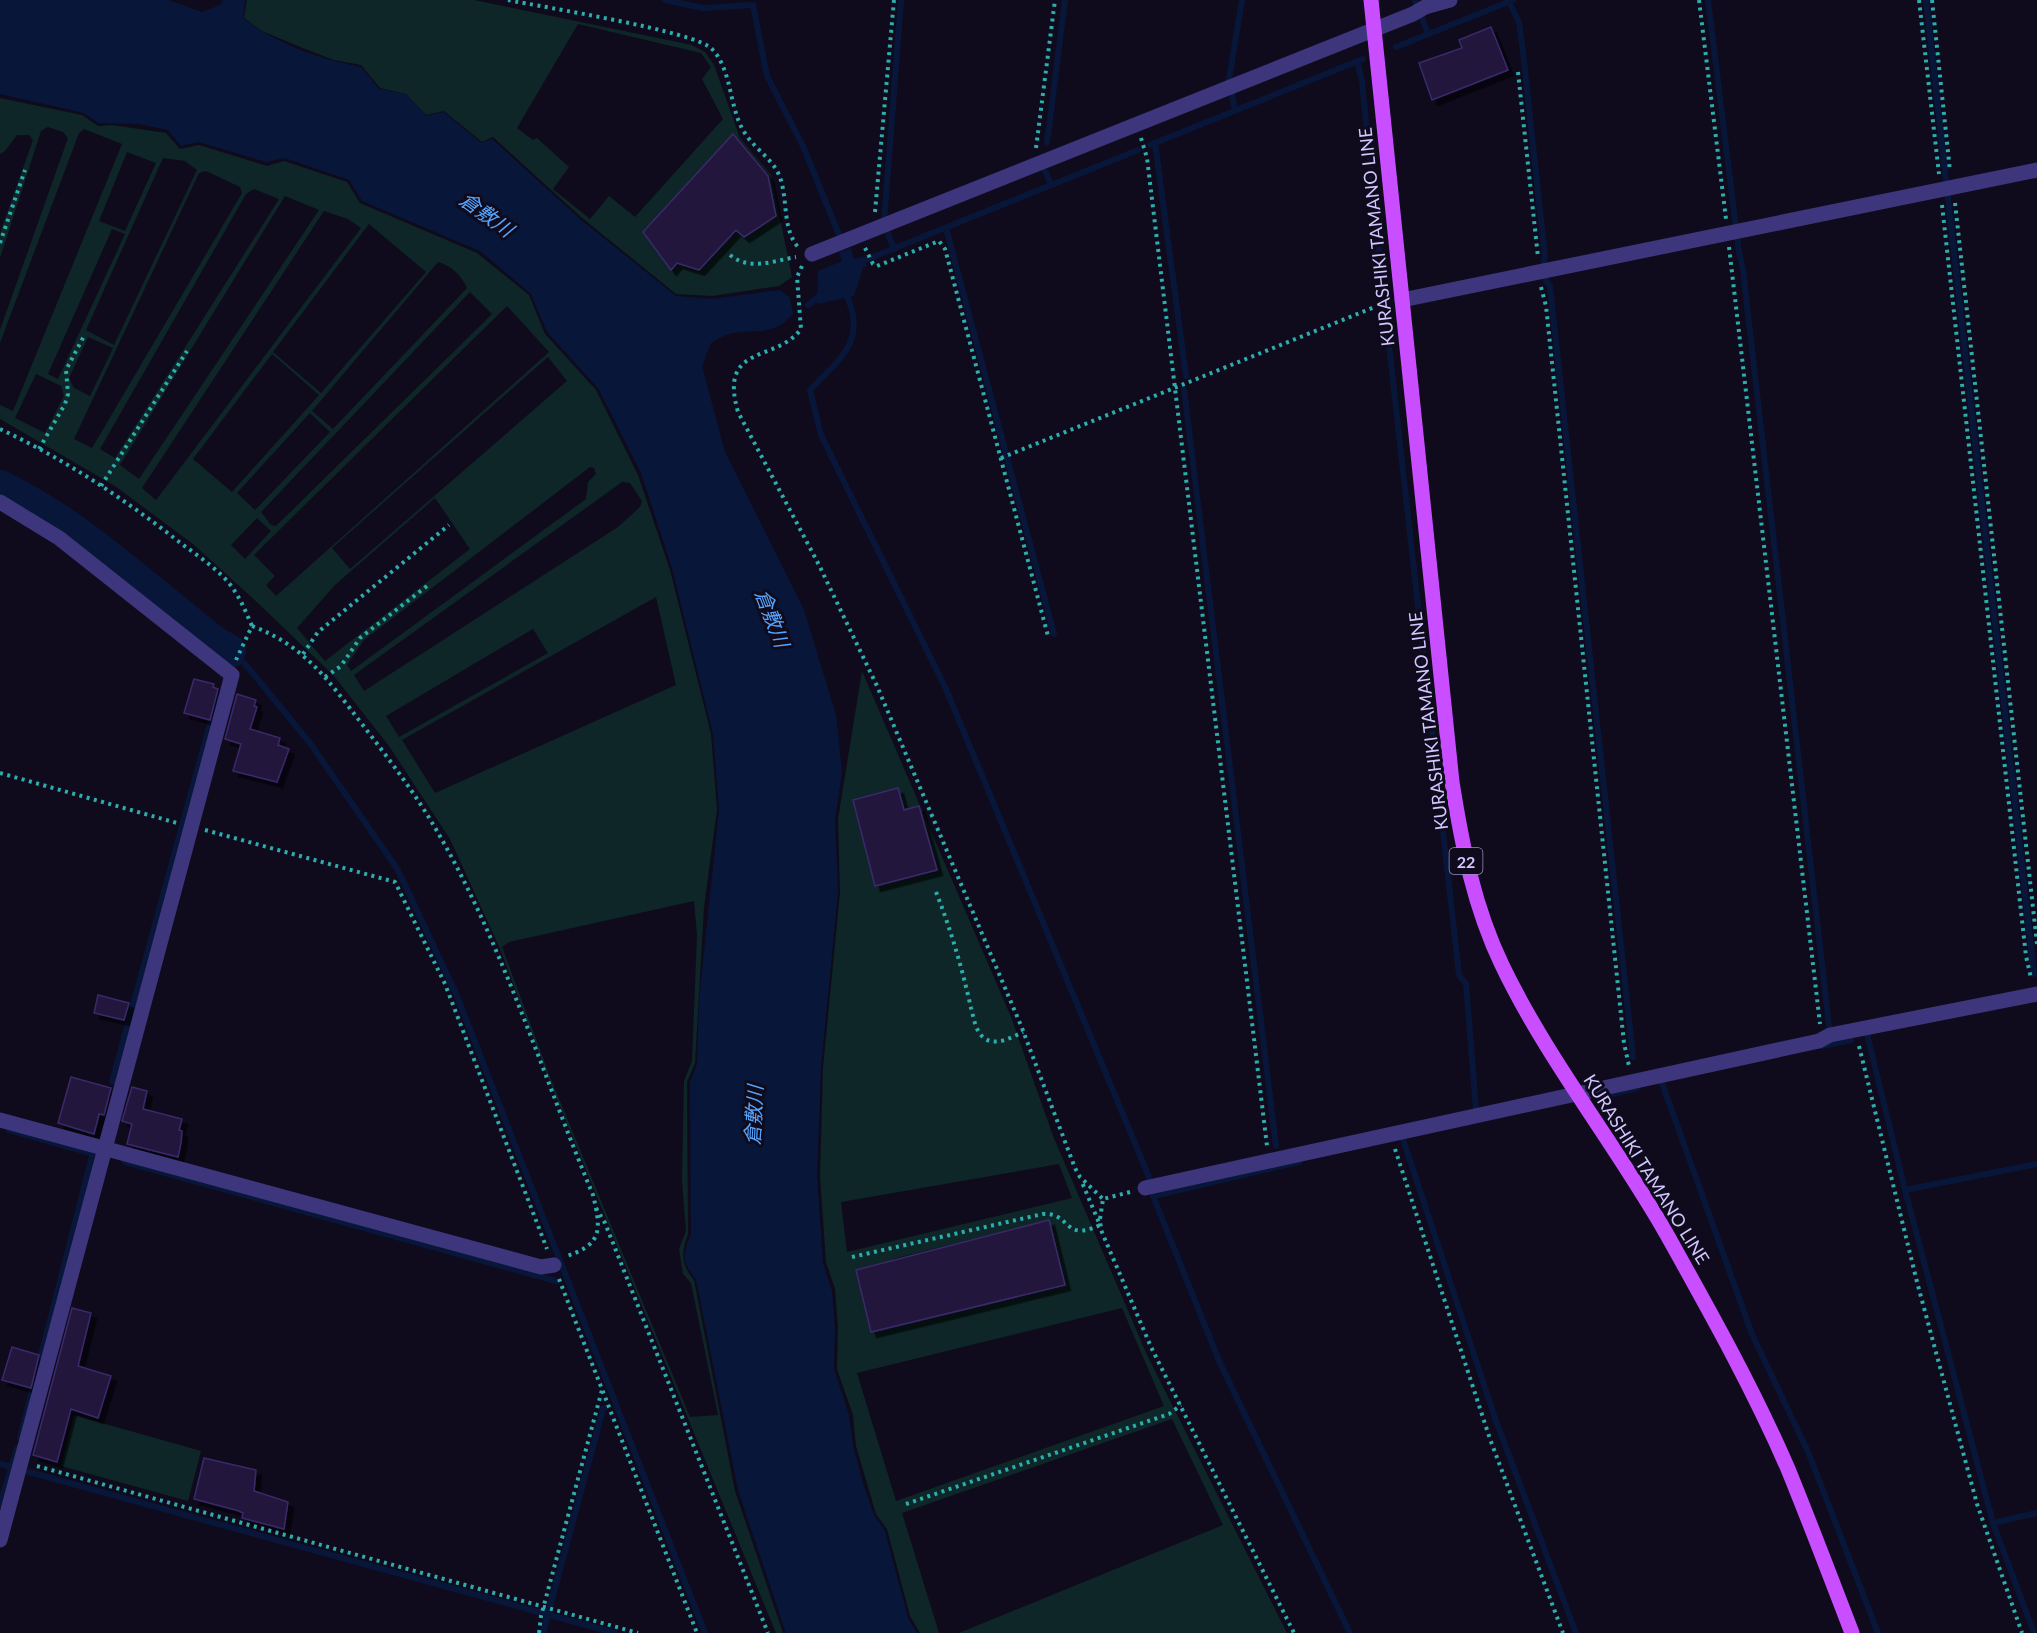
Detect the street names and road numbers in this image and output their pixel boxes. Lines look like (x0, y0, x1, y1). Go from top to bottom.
street label: KURASHIKI TAMANO LINE (1354, 127, 1398, 347)
street label: KURASHIKI TAMANO LINE (1404, 611, 1452, 831)
road number: 22 (1450, 848, 1482, 874)
street label: KURASHIKI TAMANO LINE (1579, 1070, 1715, 1268)

